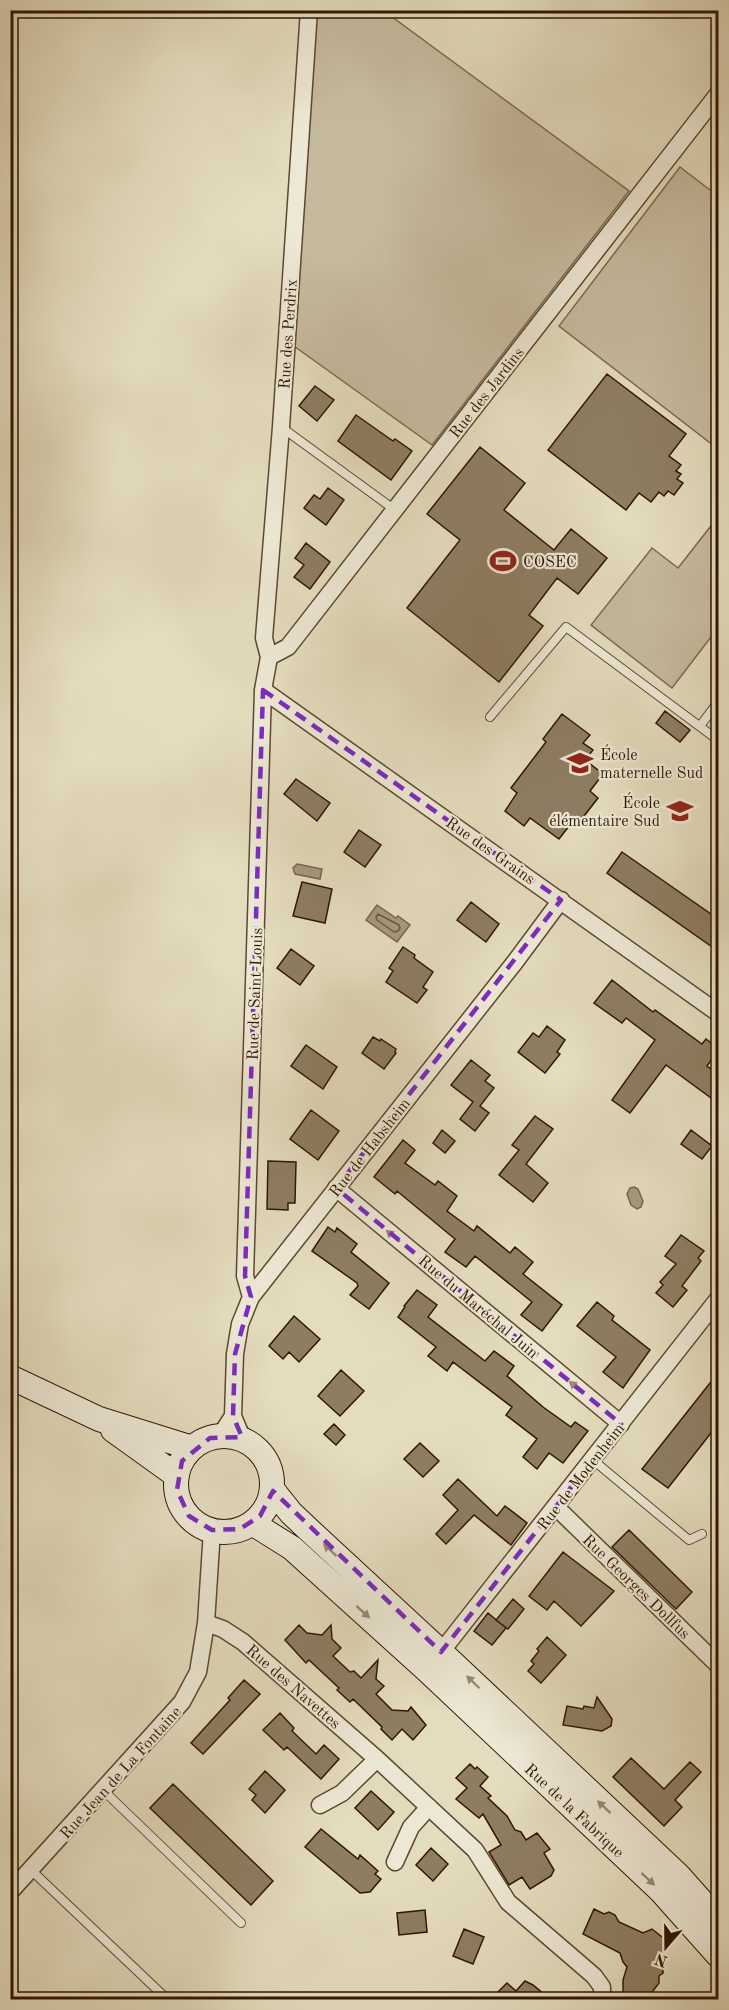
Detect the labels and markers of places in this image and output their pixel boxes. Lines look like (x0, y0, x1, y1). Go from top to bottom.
sports icon: COSEC (488, 546, 518, 576)
place label: COSEC (523, 555, 577, 571)
place label: École maternelle Sud (600, 744, 703, 782)
school or university icon: École maternelle Sud (565, 748, 595, 778)
place label: École élémentaire Sud (549, 792, 660, 830)
school or university icon: École élémentaire Sud (665, 796, 695, 826)

